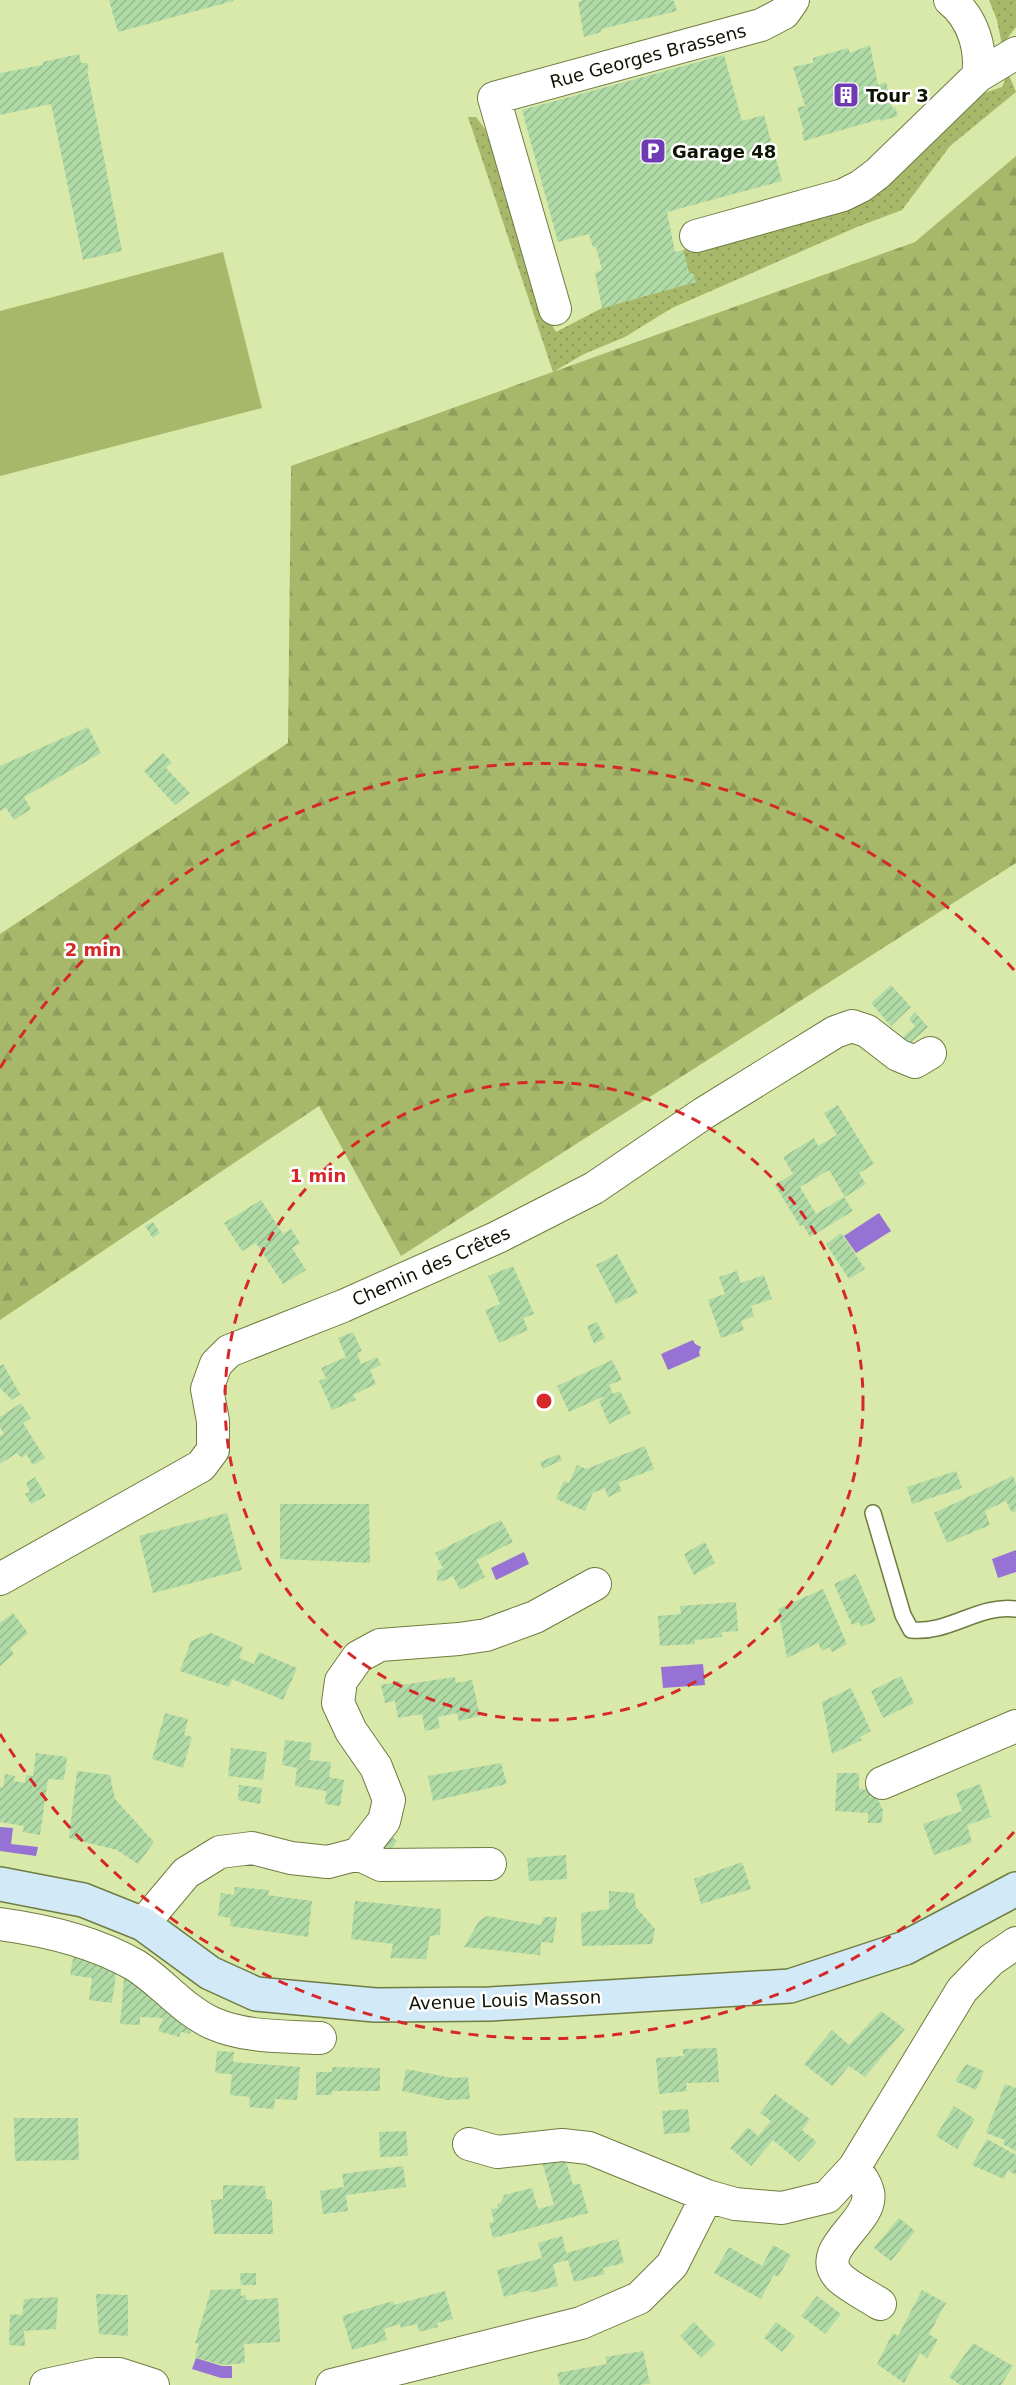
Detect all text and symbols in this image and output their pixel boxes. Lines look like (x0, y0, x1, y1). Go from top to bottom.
street label: Rue Georges Brassens (548, 20, 748, 92)
building icon: Tour 3 (831, 80, 861, 110)
place label: Tour 3 (866, 85, 929, 106)
parking icon: Garage 48 (638, 136, 668, 166)
place label: Garage 48 (672, 141, 776, 162)
text: 2 min (65, 939, 121, 960)
text: 1 min (290, 1165, 346, 1186)
street label: Chemin des Crêtes (349, 1222, 513, 1310)
centre of rings (534, 1391, 554, 1411)
street label: Avenue Louis Masson (408, 1986, 602, 2014)

